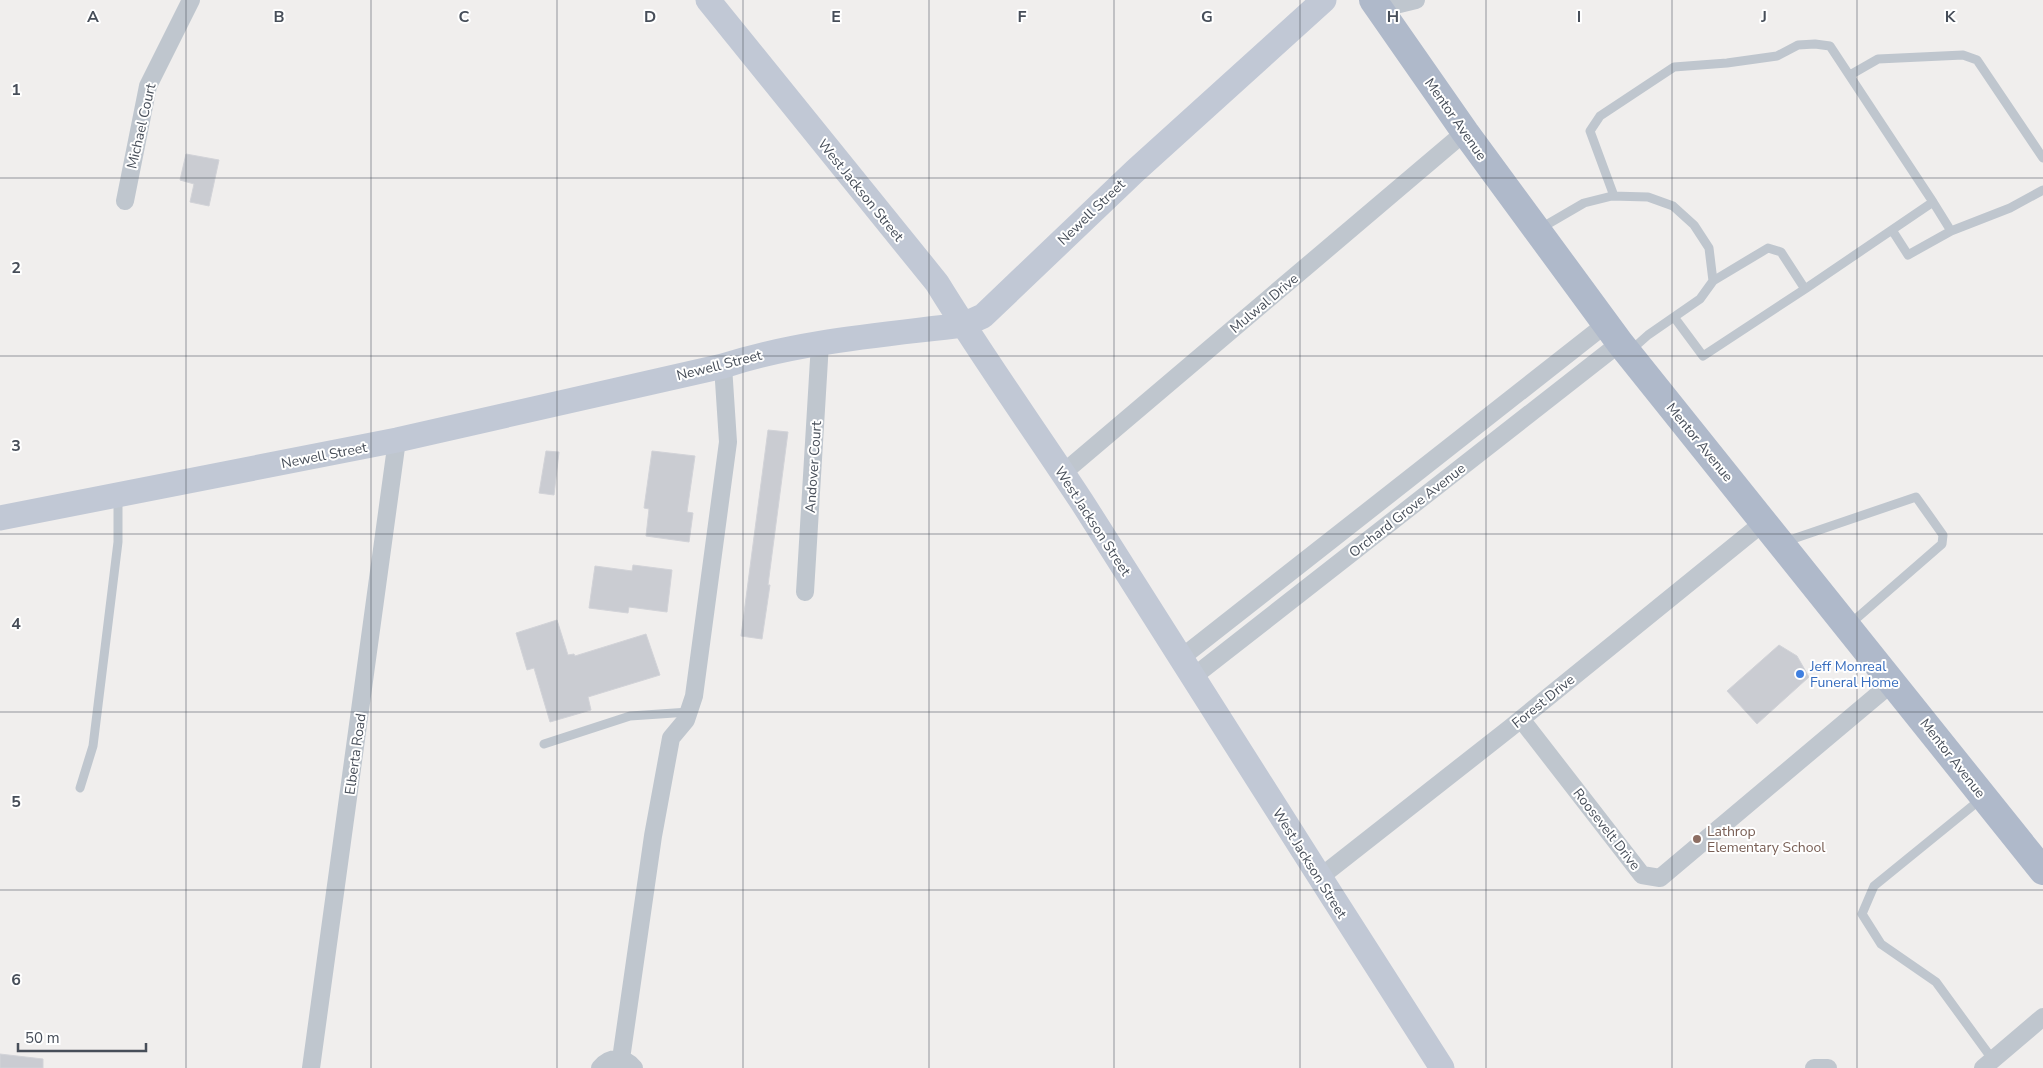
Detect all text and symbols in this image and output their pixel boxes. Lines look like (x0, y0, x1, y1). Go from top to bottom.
text: A (87, 6, 99, 28)
text: B (273, 6, 285, 28)
text: C (459, 6, 470, 28)
text: D (644, 6, 656, 28)
text: E (831, 6, 841, 28)
text: F (1018, 6, 1027, 28)
text: G (1201, 6, 1213, 28)
text: H (1387, 6, 1399, 28)
text: I (1577, 6, 1581, 28)
text: J (1760, 6, 1767, 28)
text: K (1945, 6, 1957, 28)
street label: Mentor Avenue (1420, 74, 1491, 164)
text: 1 (11, 79, 21, 101)
street label: Michael Court (122, 81, 161, 171)
street label: West Jackson Street (813, 135, 908, 246)
street label: Newell Street (1053, 175, 1129, 249)
text: 2 (11, 257, 21, 279)
street label: Mulwal Drive (1226, 269, 1303, 338)
street label: Newell Street (675, 346, 764, 385)
street label: Mentor Avenue (1662, 399, 1737, 486)
street label: Andover Court (801, 420, 826, 514)
text: 3 (11, 435, 21, 457)
street label: Newell Street (280, 438, 369, 473)
street label: Orchard Grove Avenue (1345, 459, 1469, 562)
street label: West Jackson Street (1050, 463, 1135, 580)
text: 4 (11, 613, 21, 635)
place label: Jeff Monreal Funeral Home (1809, 657, 1899, 692)
marker: Jeff Monreal Funeral Home (1794, 668, 1806, 680)
street label: Forest Drive (1508, 670, 1579, 733)
street label: Elberta Road (340, 712, 371, 796)
street label: Mentor Avenue (1915, 715, 1990, 802)
street label: Roosevelt Drive (1569, 784, 1645, 874)
text: 5 (11, 791, 21, 813)
street label: West Jackson Street (1268, 804, 1351, 922)
place label: Lathrop Elementary School (1707, 822, 1826, 857)
marker: Lathrop Elementary School (1691, 833, 1703, 845)
text: 6 (11, 969, 21, 991)
scale bar (18, 1020, 145, 1052)
text: 50 m (25, 1028, 60, 1048)

